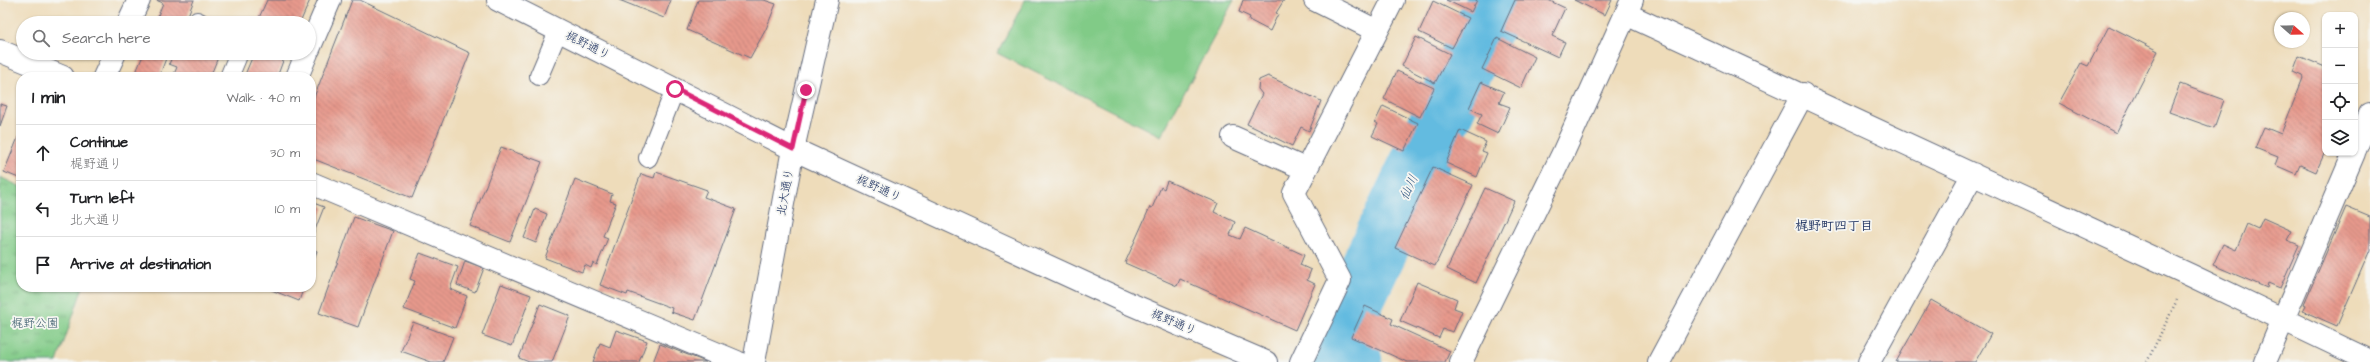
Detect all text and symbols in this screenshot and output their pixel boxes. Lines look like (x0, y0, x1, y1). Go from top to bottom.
north arrow (2274, 12, 2310, 48)
map controls (2322, 12, 2358, 156)
button: + (2322, 12, 2358, 48)
search box (16, 16, 316, 60)
icon: search (30, 27, 52, 49)
street label: 梶野通り (563, 27, 613, 64)
text: Search here (62, 28, 151, 49)
button: − (2322, 48, 2358, 84)
route start (666, 80, 684, 98)
route end (797, 81, 815, 99)
button: locate (2322, 84, 2358, 120)
text: 1 min (32, 86, 65, 110)
text: Walk · 40 m (227, 89, 300, 107)
button: layers (2322, 120, 2358, 156)
text: Continue (70, 132, 128, 153)
icon: ahead (32, 142, 54, 164)
text: 30 m (270, 144, 300, 162)
text: 梶野通り (70, 155, 122, 173)
street label: 北大通り (773, 167, 798, 217)
street label: 梶野通り (853, 171, 904, 206)
water label: 仙川 (1395, 172, 1423, 203)
text: Turn left (70, 188, 134, 209)
icon: left (32, 198, 54, 220)
text: 10 m (275, 200, 300, 218)
text: 北大通り (70, 211, 122, 229)
district label: 梶野町四丁目 (1795, 217, 1873, 235)
icon: arrive (32, 254, 54, 276)
text: Arrive at destination (70, 254, 211, 275)
street label: 梶野通り (1148, 305, 1199, 340)
park label: 梶野公園 (11, 315, 59, 332)

